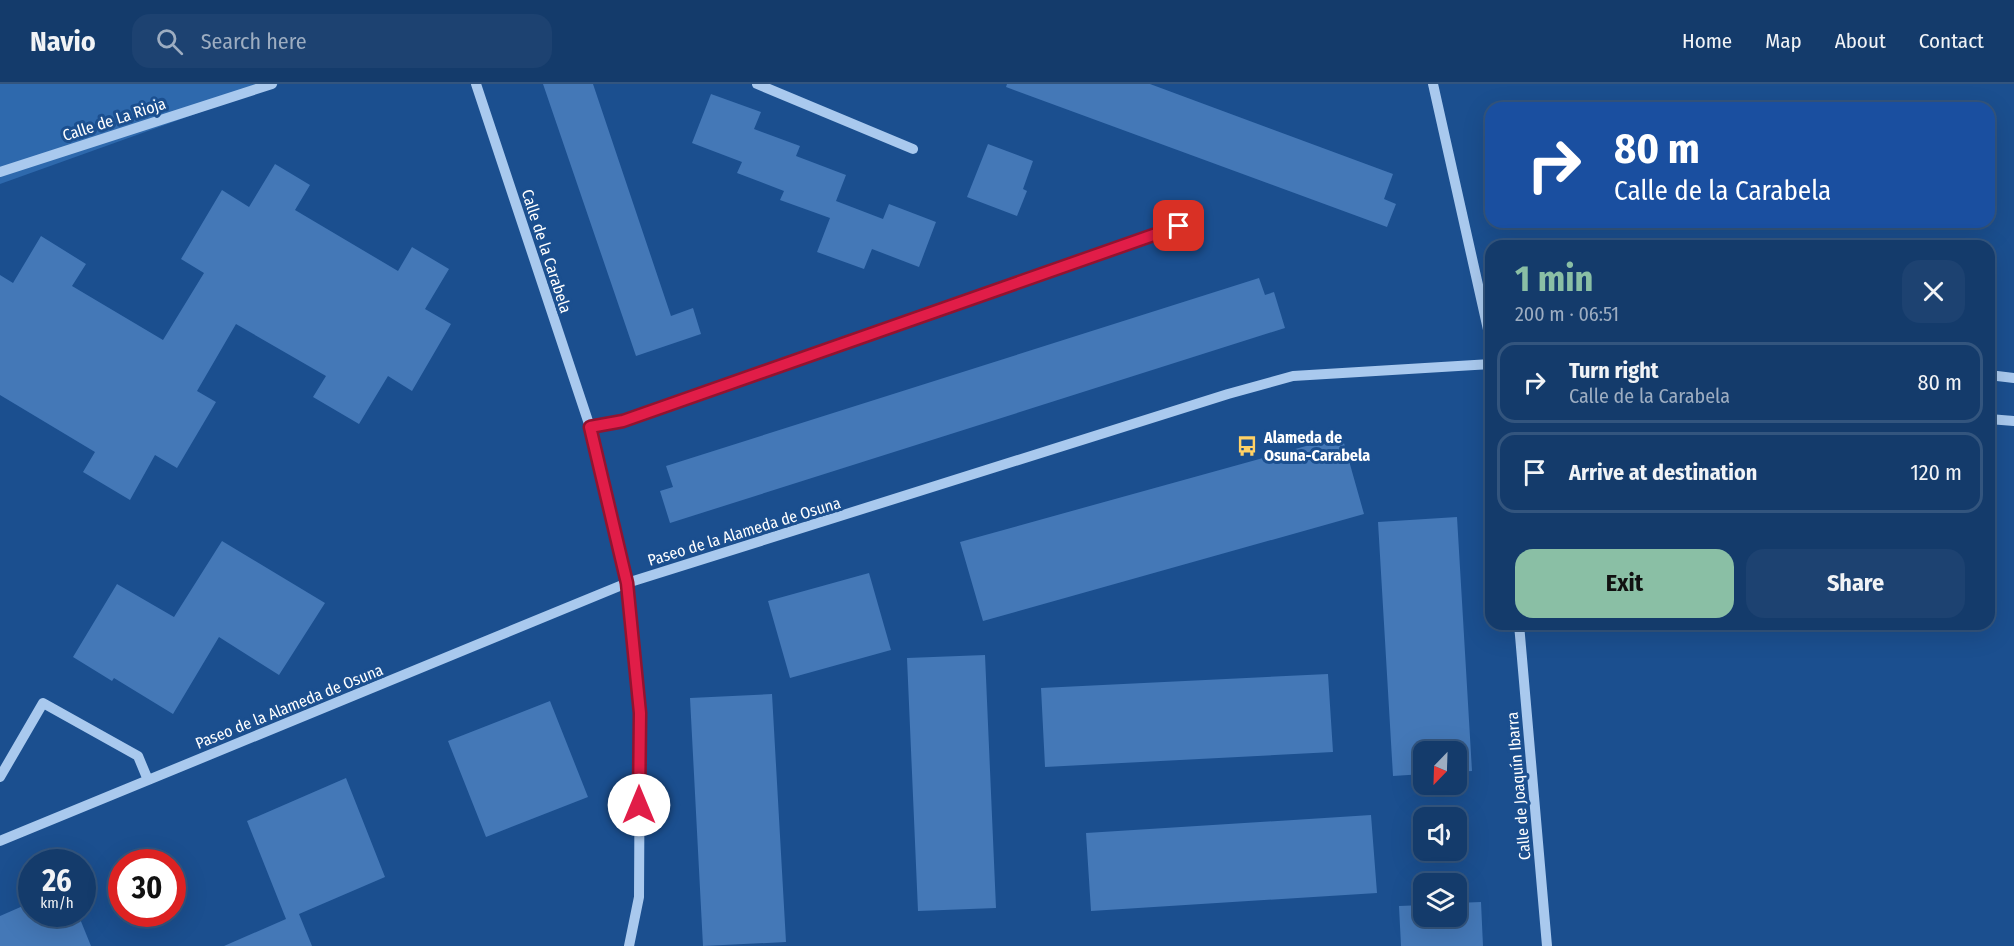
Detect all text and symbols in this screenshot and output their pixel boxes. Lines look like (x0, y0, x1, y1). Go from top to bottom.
search box (132, 14, 552, 68)
text: Navio (30, 25, 96, 58)
icon: search (153, 25, 186, 58)
text: Search here (201, 28, 307, 55)
text: Home (1682, 28, 1732, 54)
text: Map (1765, 28, 1802, 54)
text: About (1835, 28, 1886, 54)
text: Contact (1919, 28, 1984, 54)
street label: Calle de La Rioja (60, 94, 168, 145)
text: 80 m (1614, 124, 1700, 174)
icon: right (1515, 126, 1593, 204)
text: Calle de la Carabela (1614, 175, 1831, 207)
street label: Calle de la Carabela (518, 187, 576, 315)
pin (1153, 200, 1204, 251)
icon: arrive (1162, 209, 1195, 242)
text: 1 min (1515, 257, 1593, 301)
button: close (1902, 260, 1965, 323)
text: 200 m · 06:51 (1515, 302, 1619, 326)
text: Turn right (1569, 357, 1658, 384)
icon: right (1518, 366, 1551, 399)
text: 80 m (1917, 369, 1962, 396)
text: Calle de la Carabela (1569, 384, 1730, 408)
place label: Alameda de Osuna-Carabela (1263, 428, 1370, 465)
bus stop icon: Alameda de Osuna-Carabela (1235, 434, 1259, 458)
icon: arrive (1518, 456, 1551, 489)
text: Arrive at destination (1569, 459, 1757, 486)
text: 120 m (1910, 459, 1962, 486)
street label: Paseo de la Alameda de Osuna (645, 493, 843, 570)
button: Exit (1515, 549, 1734, 618)
button: Share (1746, 549, 1965, 618)
street label: Paseo de la Alameda de Osuna (193, 660, 386, 753)
street label: Calle de Joaquín Ibarra (1503, 711, 1534, 861)
north arrow (1413, 741, 1467, 795)
map controls (1413, 741, 1467, 927)
position arrow (607, 773, 671, 837)
button: sound (1413, 807, 1467, 861)
speed limit sign: 30 (108, 849, 186, 927)
text: 26 (42, 863, 72, 899)
button: layers (1413, 873, 1467, 927)
text: km/h (40, 894, 74, 912)

